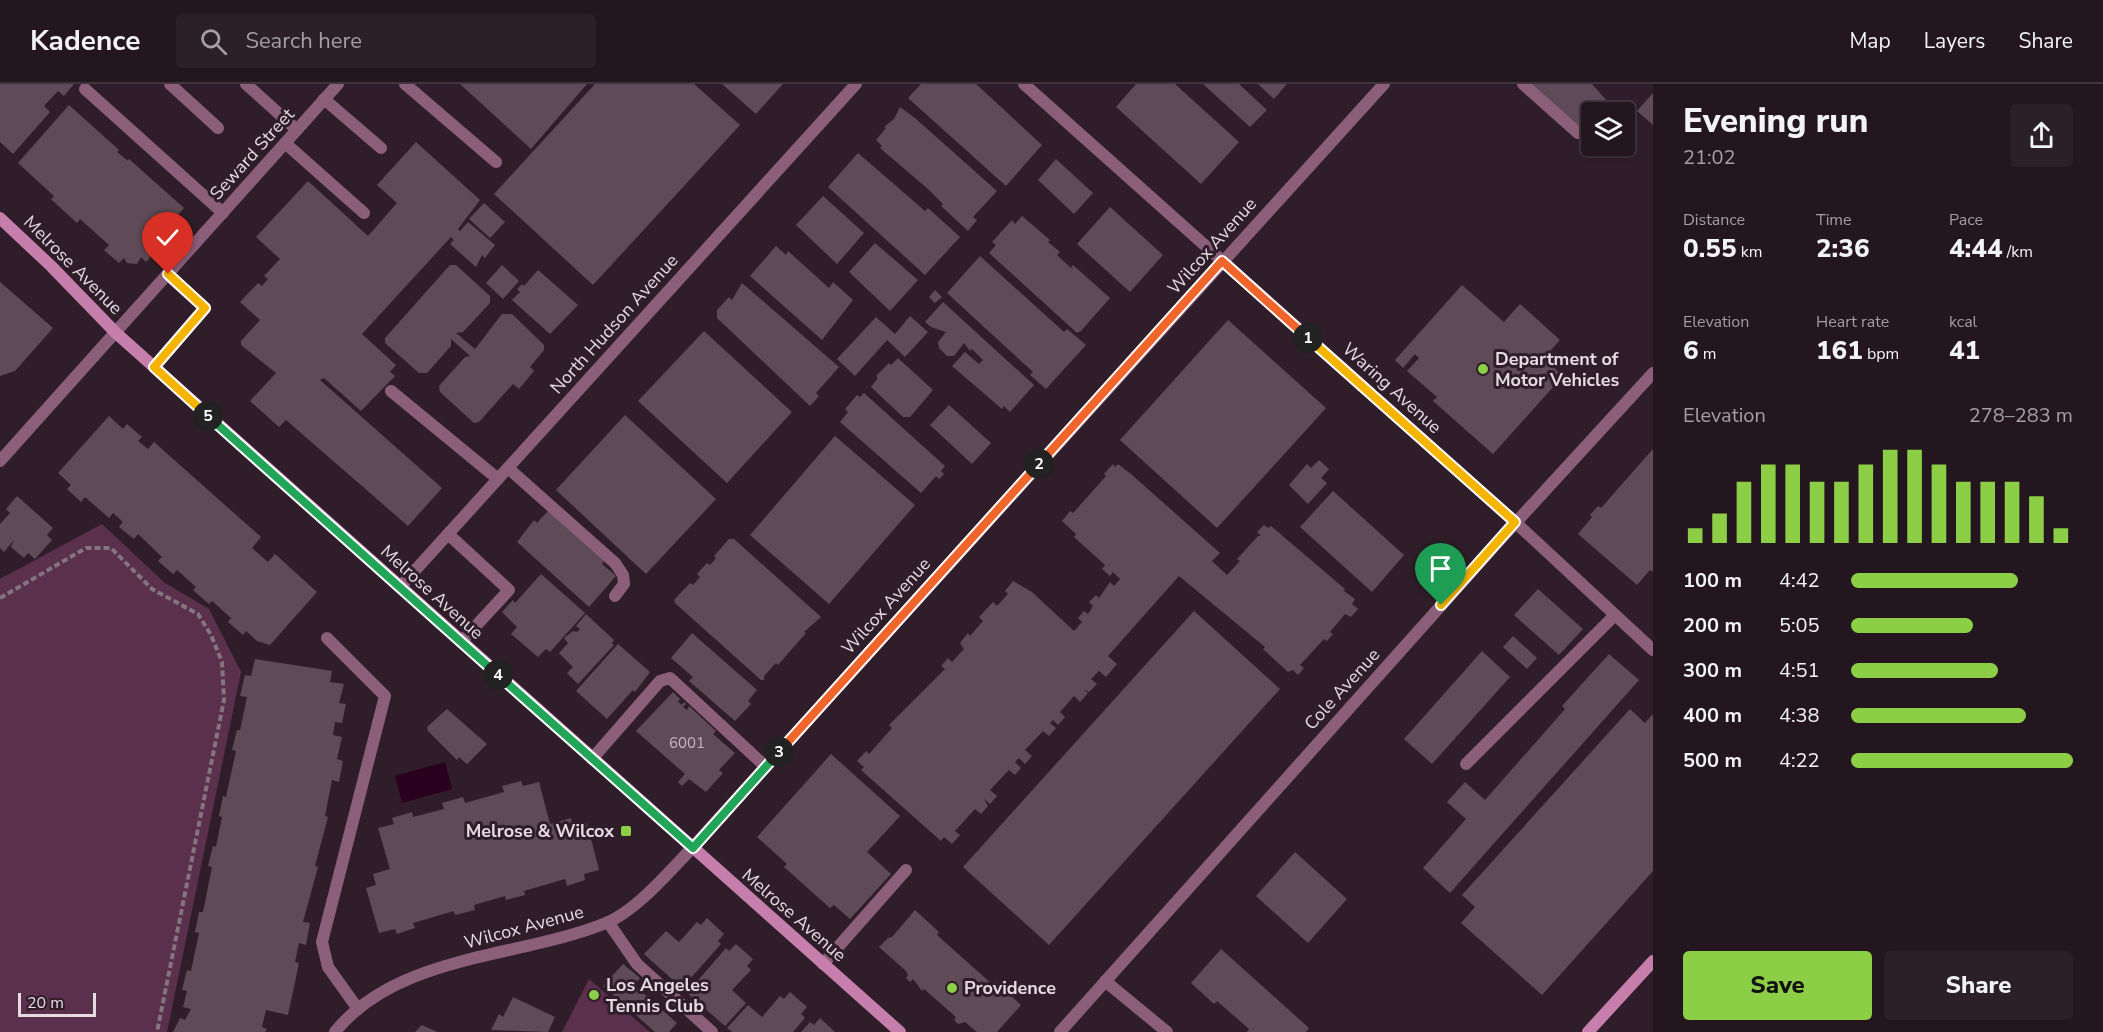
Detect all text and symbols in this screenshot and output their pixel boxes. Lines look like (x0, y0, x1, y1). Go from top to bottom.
search box (176, 14, 596, 68)
text: Kadence (30, 22, 140, 60)
icon: search (197, 25, 230, 58)
text: Search here (245, 26, 362, 56)
text: Map (1849, 27, 1891, 55)
text: Layers (1924, 27, 1985, 55)
text: Share (2018, 27, 2073, 55)
text: Evening run (1683, 99, 1868, 144)
map controls (1581, 102, 1635, 156)
button: layers (1581, 102, 1635, 156)
street label: Seward Street (204, 103, 300, 205)
button: share (2010, 104, 2073, 167)
text: 21:02 (1683, 144, 1736, 171)
street label: Wilcox Avenue (1162, 192, 1262, 300)
text: Distance (1683, 209, 1745, 231)
text: Time (1816, 209, 1852, 231)
text: Pace (1949, 209, 1983, 231)
street label: Melrose Avenue (18, 210, 128, 320)
pin (142, 212, 193, 274)
icon: check (151, 221, 184, 254)
text: 0.55 (1683, 231, 1737, 266)
text: 2:36 (1816, 231, 1870, 266)
text: 4:44 (1949, 231, 2003, 266)
text: km (1737, 241, 1762, 263)
text: /km (2003, 241, 2033, 263)
street label: North Hudson Avenue (545, 249, 683, 399)
text: Elevation (1683, 311, 1749, 333)
text: Heart rate (1816, 311, 1889, 333)
text: kcal (1949, 311, 1977, 333)
pin: 1 (1293, 323, 1323, 353)
text: 1 (1303, 327, 1313, 349)
text: 6 (1683, 333, 1699, 368)
text: 161 (1816, 333, 1863, 368)
text: 41 (1949, 333, 1980, 368)
street label: Waring Avenue (1337, 337, 1447, 439)
text: m (1699, 343, 1716, 365)
text: bpm (1863, 343, 1899, 365)
place label: Department of Motor Vehicles (1495, 347, 1619, 392)
marker: Department of Motor Vehicles (1476, 362, 1490, 376)
pin: 5 (193, 401, 223, 431)
text: Elevation (1683, 402, 1766, 429)
text: 278–283 m (1969, 402, 2073, 429)
text: 5 (203, 405, 213, 427)
pin: 2 (1024, 449, 1054, 479)
text: 2 (1034, 453, 1044, 475)
street label: Melrose Avenue (375, 539, 489, 645)
pin (1415, 543, 1466, 605)
street label: Wilcox Avenue (836, 552, 936, 660)
icon: arrive (1424, 552, 1457, 585)
text: 100 m (1683, 567, 1742, 594)
text: 4:42 (1779, 567, 1820, 594)
text: 200 m (1683, 612, 1742, 639)
text: 5:05 (1779, 612, 1820, 639)
street label: Cole Avenue (1299, 643, 1385, 735)
text: 300 m (1683, 657, 1742, 684)
text: 4:51 (1779, 657, 1820, 684)
pin: 4 (483, 660, 513, 690)
text: 4 (493, 664, 503, 686)
text: 400 m (1683, 702, 1742, 729)
text: 4:38 (1779, 702, 1820, 729)
house number: 6001 (669, 733, 705, 753)
pin: 3 (764, 737, 794, 767)
text: 3 (774, 741, 784, 763)
text: 500 m (1683, 747, 1742, 774)
text: 4:22 (1779, 747, 1820, 774)
place label: Melrose & Wilcox (466, 819, 614, 843)
marker: Melrose & Wilcox (619, 824, 633, 838)
street label: Melrose Avenue (737, 863, 851, 967)
street label: Wilcox Avenue (462, 900, 586, 954)
button: Save (1683, 951, 1872, 1020)
button: Share (1884, 951, 2073, 1020)
place label: Los Angeles Tennis Club (606, 973, 709, 1018)
place label: Providence (964, 976, 1056, 1000)
marker: Providence (945, 981, 959, 995)
marker: Los Angeles Tennis Club (587, 988, 601, 1002)
scale bar (18, 990, 96, 1018)
text: 20 m (27, 992, 64, 1014)

